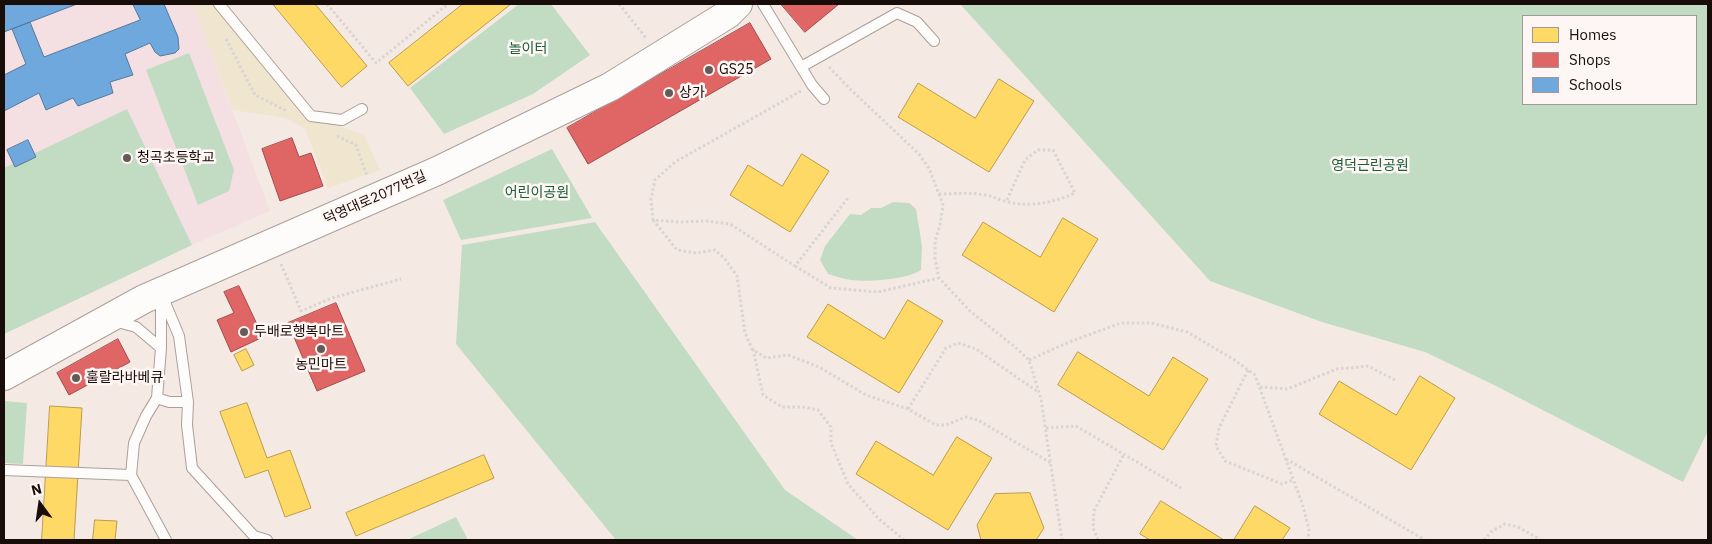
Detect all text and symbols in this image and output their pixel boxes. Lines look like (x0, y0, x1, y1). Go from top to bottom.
legend (1522, 15, 1697, 105)
text: Homes (1569, 25, 1617, 44)
park label: 놀이터 (509, 41, 547, 57)
text: Shops (1569, 50, 1611, 69)
place label: GS25 (719, 62, 754, 78)
marker: GS25 (703, 64, 715, 76)
text: Schools (1569, 75, 1622, 94)
place label: 상가 (679, 85, 705, 101)
marker: 상가 (663, 87, 675, 99)
place label: 청곡초등학교 (137, 150, 214, 166)
marker: 청곡초등학교 (121, 152, 133, 164)
park label: 영덕근린공원 (1331, 158, 1409, 174)
street label: 덕영대로2077번길 (321, 168, 429, 228)
park label: 어린이공원 (505, 185, 569, 201)
place label: 두배로행복마트 (254, 324, 344, 340)
marker: 두배로행복마트 (238, 326, 250, 338)
marker: 농민마트 (315, 343, 327, 355)
place label: 농민마트 (295, 357, 347, 373)
place label: 훌랄라바베큐 (86, 370, 163, 386)
marker: 훌랄라바베큐 (70, 372, 82, 384)
north arrow (15, 479, 65, 529)
text: N (29, 479, 43, 499)

